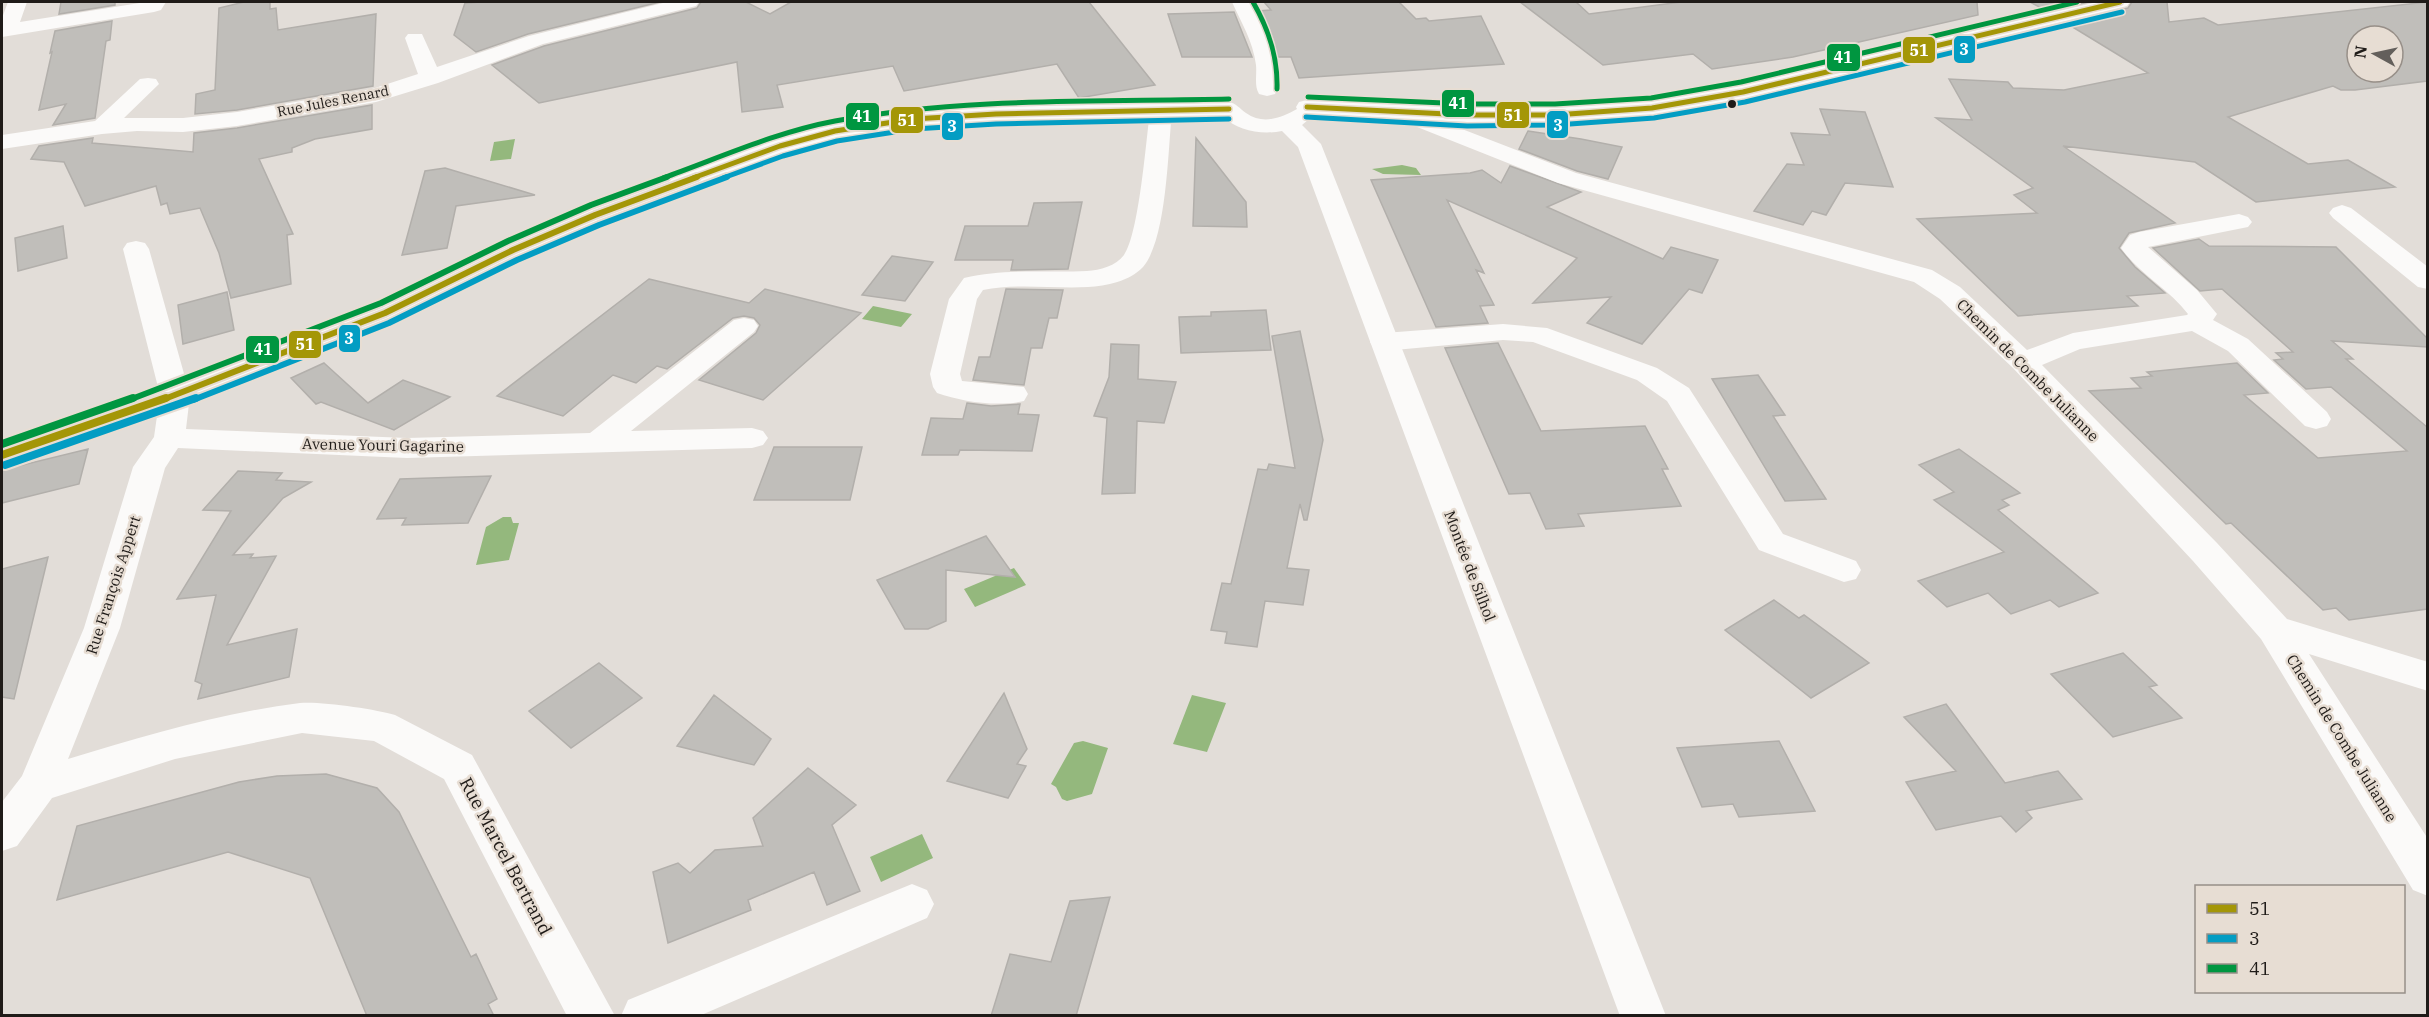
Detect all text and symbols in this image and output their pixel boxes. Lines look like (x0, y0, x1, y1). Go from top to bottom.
north arrow (2345, 24, 2405, 84)
line badge: 3 (1953, 35, 1976, 64)
line badge: 51 (1902, 36, 1936, 64)
text: 3 (1959, 39, 1969, 59)
text: 51 (1909, 40, 1929, 60)
line badge: 41 (1826, 43, 1861, 72)
text: N (2349, 44, 2371, 60)
text: 41 (1833, 47, 1853, 67)
street label: Rue Jules Renard (276, 81, 391, 121)
line badge: 41 (1441, 89, 1475, 118)
text: 41 (1448, 93, 1468, 113)
unlabelled marker (1726, 98, 1738, 110)
line badge: 51 (1496, 101, 1530, 129)
line badge: 41 (845, 102, 880, 131)
text: 51 (1503, 105, 1523, 125)
text: 41 (852, 106, 872, 126)
line badge: 51 (890, 106, 924, 134)
text: 51 (897, 110, 917, 130)
line badge: 3 (1546, 110, 1569, 139)
line badge: 3 (941, 112, 964, 141)
text: 3 (1553, 115, 1563, 135)
text: 3 (947, 116, 957, 136)
street label: Chemin de Combe Julianne (1953, 295, 2103, 445)
line badge: 3 (338, 324, 361, 353)
text: 3 (344, 328, 354, 348)
line badge: 51 (288, 330, 322, 359)
text: 51 (295, 334, 315, 354)
line badge: 41 (245, 335, 280, 364)
text: 41 (253, 339, 273, 359)
street label: Avenue Youri Gagarine (302, 434, 464, 456)
street label: Montée de Silhol (1440, 508, 1500, 624)
street label: Rue François Appert (82, 513, 144, 657)
street label: Chemin de Combe Julianne (2283, 651, 2401, 825)
street label: Rue Marcel Bertrand (455, 773, 557, 939)
legend (2195, 885, 2405, 993)
text: 51 (2249, 897, 2271, 920)
text: 3 (2249, 927, 2260, 950)
text: 41 (2249, 957, 2271, 980)

